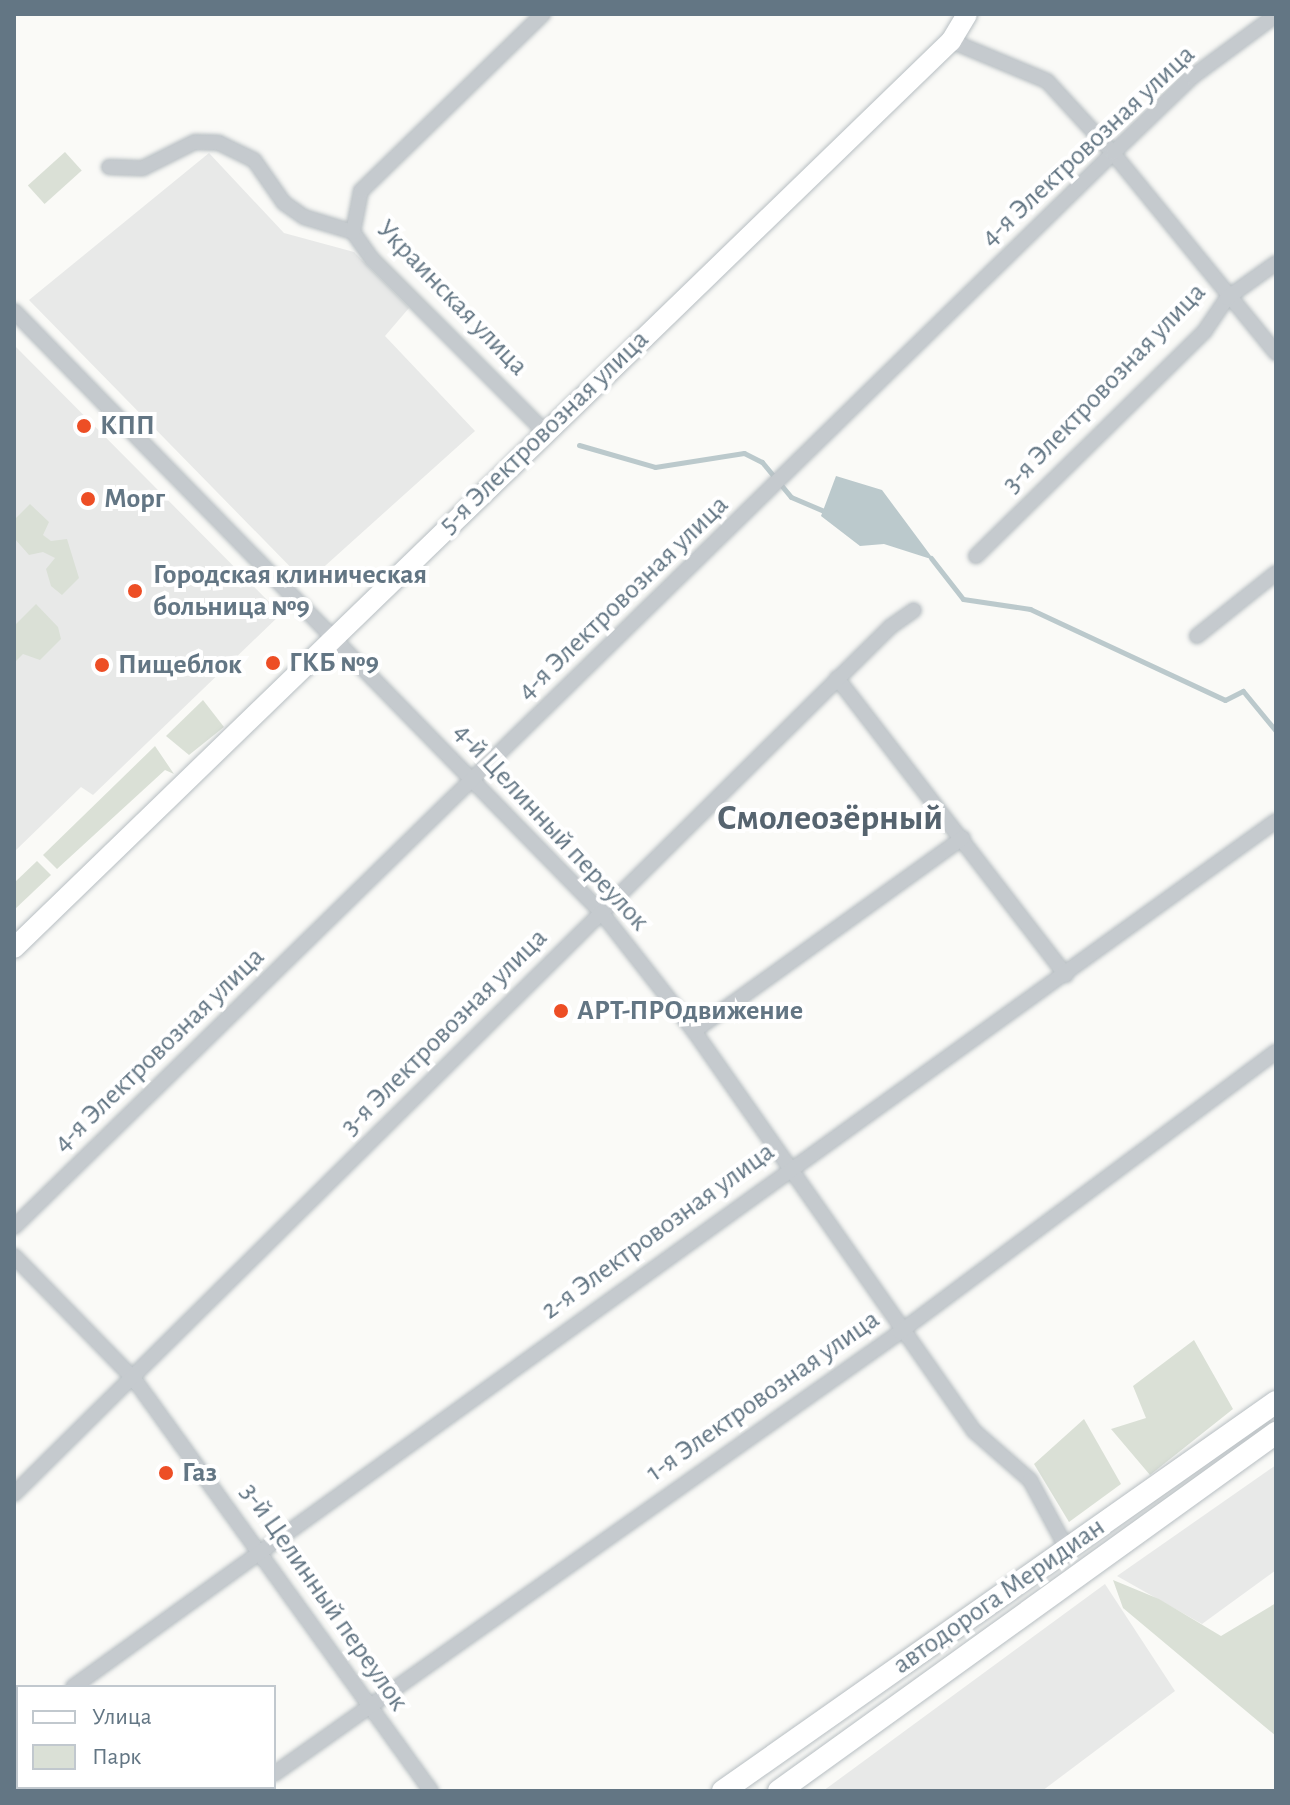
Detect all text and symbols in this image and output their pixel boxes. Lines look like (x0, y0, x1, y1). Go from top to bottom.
street label: 4-я Электровозная улица (974, 38, 1202, 254)
street label: Украинская улица (369, 213, 535, 383)
street label: 3-я Электровозная улица (995, 276, 1213, 500)
street label: 5-я Электровозная улица (432, 323, 656, 541)
place label: КПП (100, 409, 155, 443)
marker: КПП (75, 417, 93, 435)
place label: Морг (104, 482, 165, 516)
street label: 4-я Электровозная улица (510, 488, 736, 708)
marker: Морг (79, 490, 97, 508)
place label: Городская клиническая больница №9 (153, 558, 427, 624)
marker: Городская клиническая больница №9 (124, 580, 146, 602)
place label: ГКБ №9 (289, 646, 379, 680)
place label: Пищеблок (118, 648, 242, 682)
marker: ГКБ №9 (264, 654, 282, 672)
marker: Пищеблок (93, 656, 111, 674)
street label: 4-й Целинный переулок (446, 716, 656, 938)
district label: Смолеозёрный (717, 797, 943, 841)
street label: 3-я Электровозная улица (334, 922, 554, 1142)
street label: 4-я Электровозная улица (46, 940, 272, 1160)
place label: АРТ-ПРОдвижение (577, 994, 803, 1028)
marker: АРТ-ПРОдвижение (552, 1002, 570, 1020)
street label: 2-я Электровозная улица (535, 1135, 781, 1327)
street label: 1-я Электровозная улица (640, 1303, 886, 1489)
place label: Газ (182, 1456, 217, 1490)
marker: Газ (157, 1464, 175, 1482)
street label: 3-й Целинный переулок (233, 1477, 415, 1717)
street label: автодорога Меридиан (887, 1510, 1111, 1682)
legend (16, 1685, 276, 1789)
text: Улица (92, 1705, 152, 1729)
text: Парк (92, 1745, 141, 1769)

